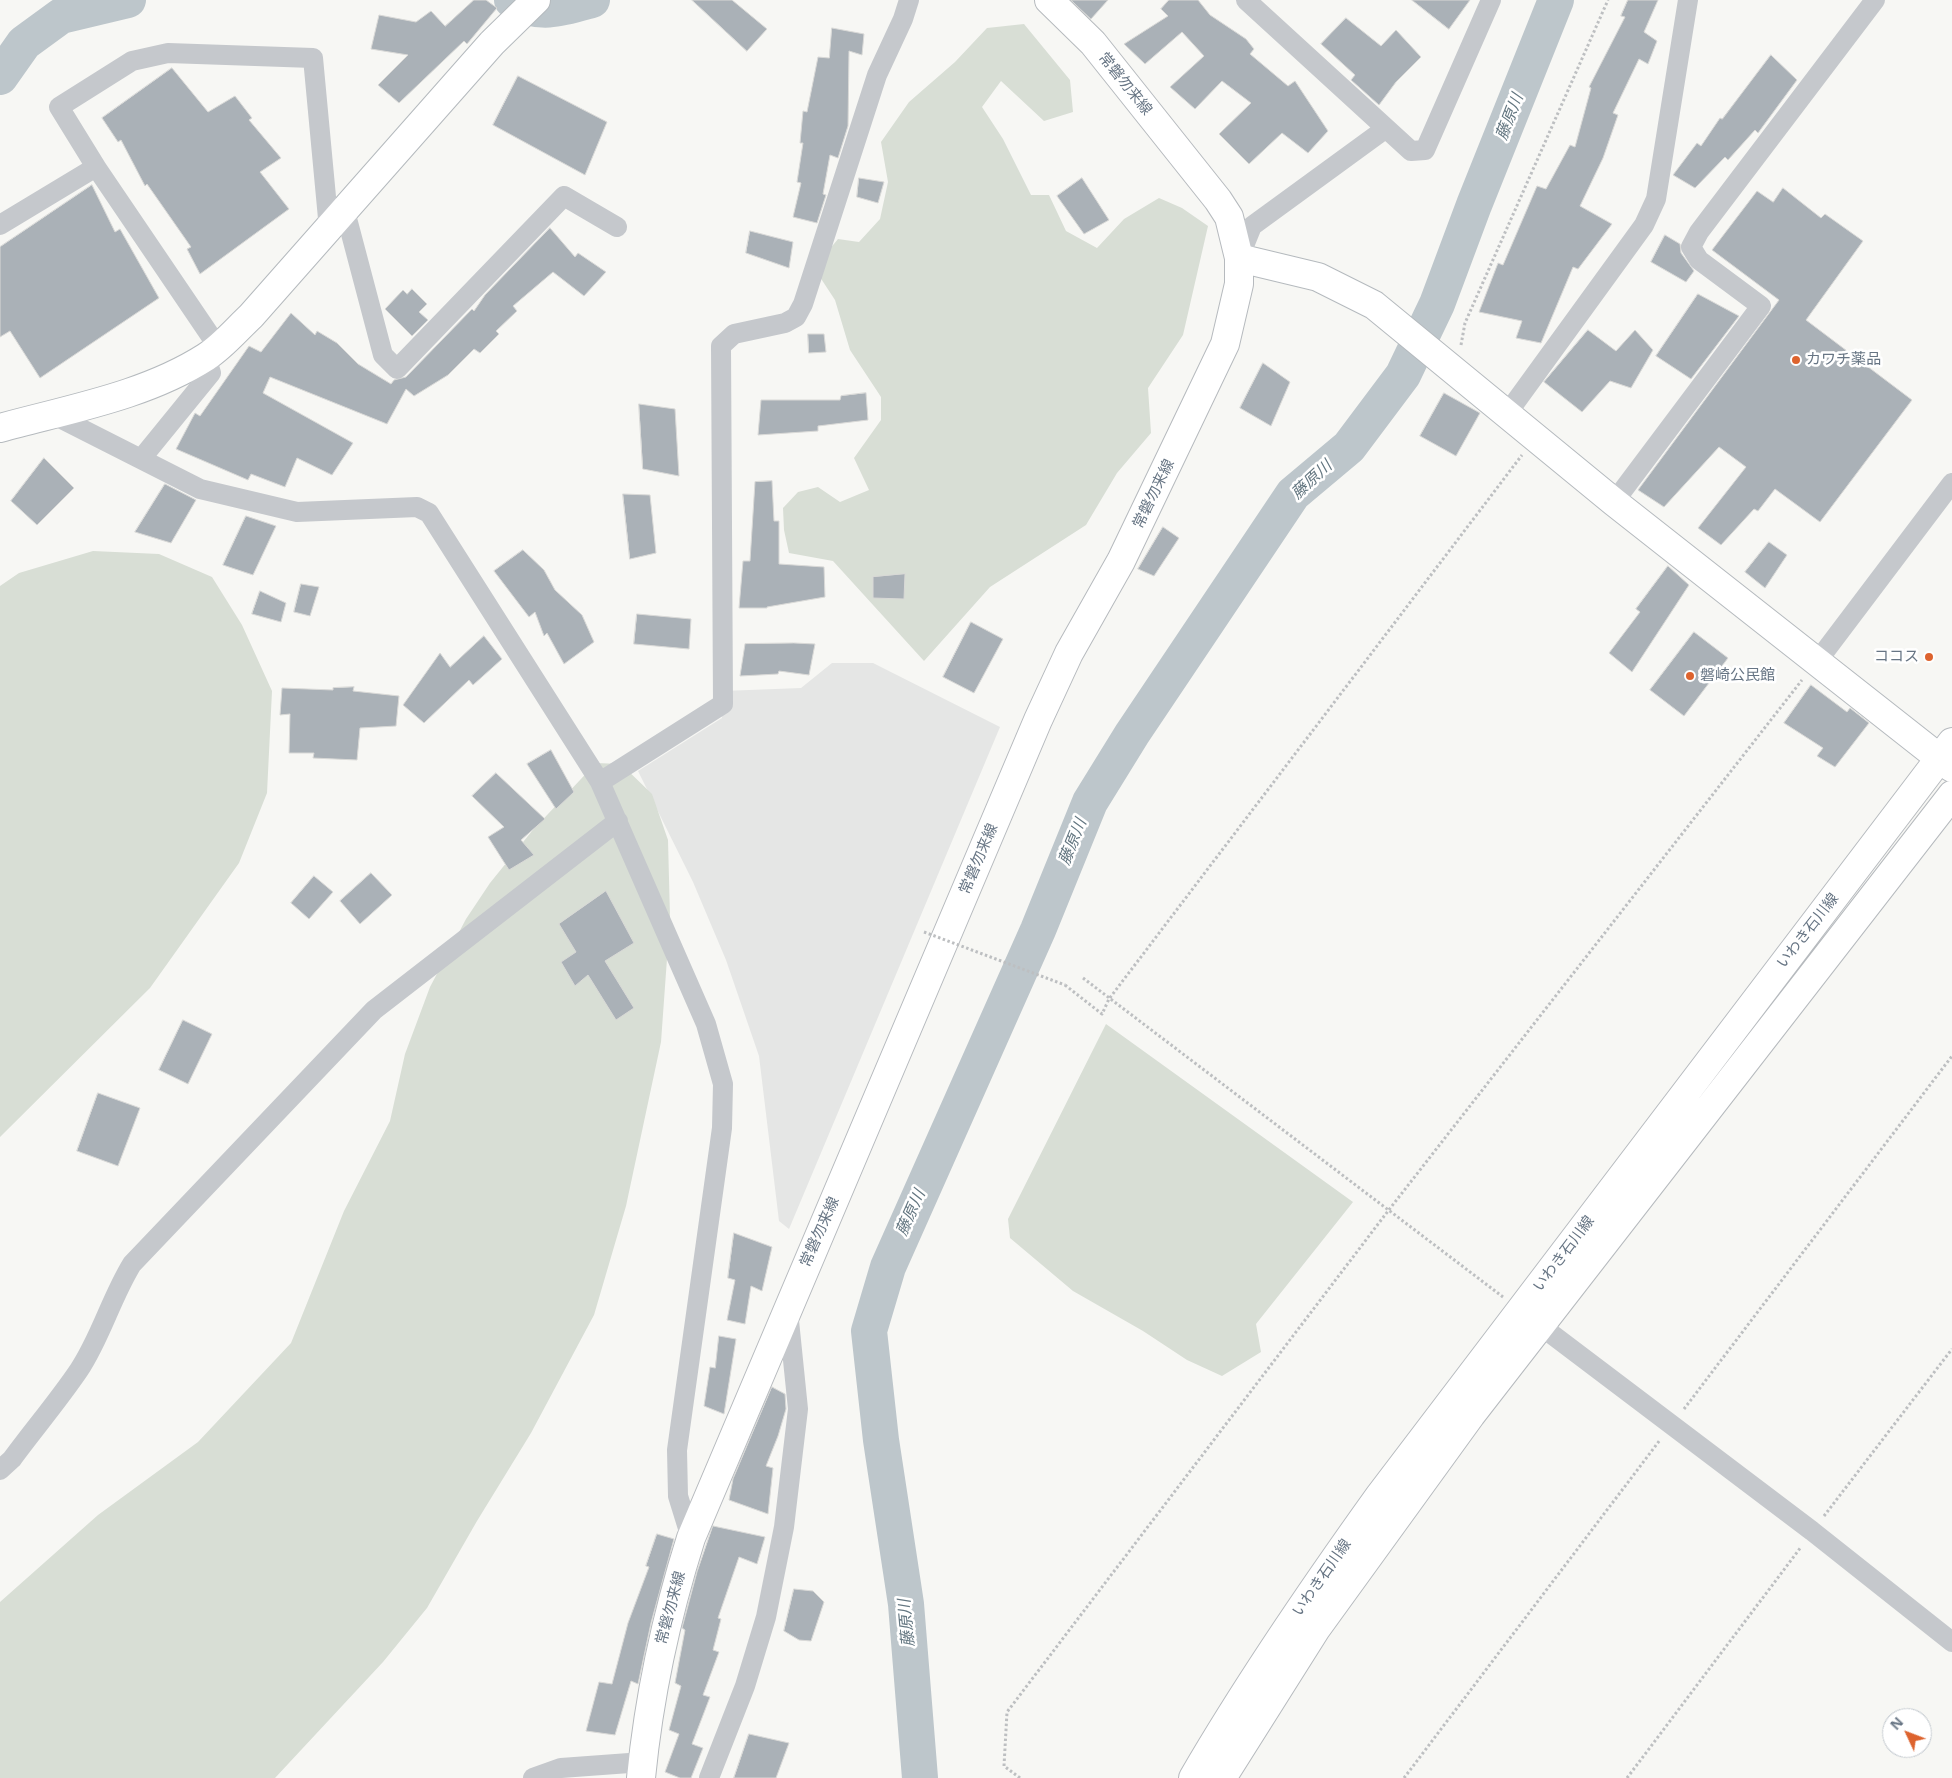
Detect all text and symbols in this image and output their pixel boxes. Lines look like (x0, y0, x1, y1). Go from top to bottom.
street label: 常磐勿来線 (1094, 49, 1156, 119)
water label: 藤原川 (1492, 91, 1528, 143)
place label: カワチ薬品 (1806, 351, 1881, 369)
marker: カワチ薬品 (1790, 354, 1802, 366)
street label: 常磐勿来線 (1129, 456, 1179, 532)
water label: 藤原川 (1288, 457, 1336, 503)
place label: ココス (1874, 648, 1919, 666)
marker: ココス (1923, 651, 1935, 663)
place label: 磐崎公民館 (1700, 667, 1775, 685)
marker: 磐崎公民館 (1684, 670, 1696, 682)
water label: 藤原川 (1055, 816, 1091, 868)
street label: 常磐勿来線 (956, 821, 1002, 897)
street label: いわき石川線 (1773, 890, 1843, 972)
water label: 藤原川 (892, 1187, 930, 1239)
street label: 常磐勿来線 (797, 1194, 843, 1270)
street label: いわき石川線 (1530, 1213, 1598, 1295)
street label: いわき石川線 (1289, 1536, 1355, 1620)
street label: 常磐勿来線 (653, 1569, 689, 1647)
water label: 藤原川 (895, 1598, 919, 1648)
north arrow (1882, 1708, 1932, 1758)
text: N (1886, 1712, 1907, 1734)

